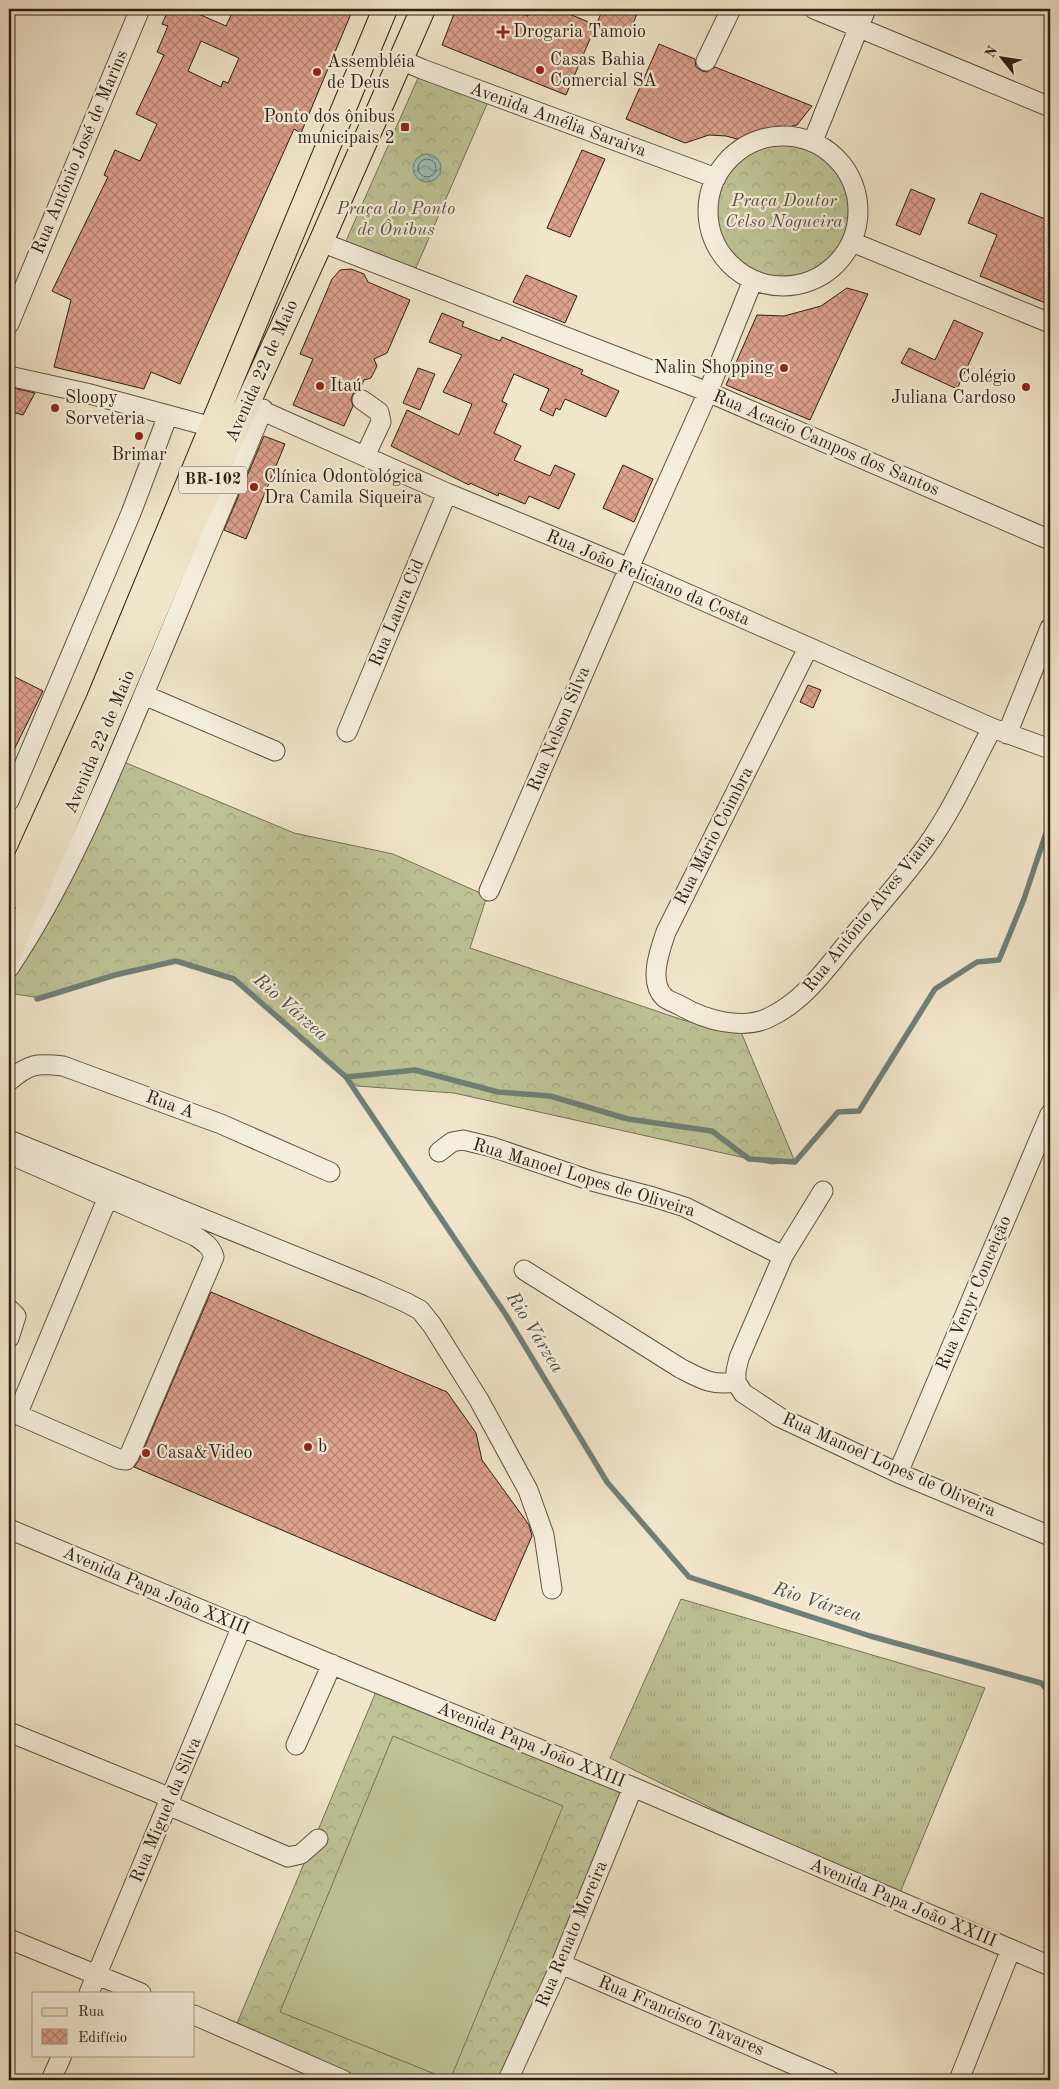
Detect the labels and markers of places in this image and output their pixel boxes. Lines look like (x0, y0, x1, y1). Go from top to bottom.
place label: Drogaria Tamoio (513, 23, 646, 41)
marker: Drogaria Tamoio (497, 26, 509, 38)
place label: Casas Bahia Comercial SA (550, 51, 657, 90)
place label: Assembléia de Deus (327, 53, 415, 92)
marker: Casas Bahia Comercial SA (534, 64, 546, 76)
marker: Assembléia de Deus (311, 66, 323, 78)
place label: Ponto dos ônibus municipais 2 (263, 108, 395, 147)
marker: Ponto dos ônibus municipais 2 (399, 121, 411, 133)
place label: Nalin Shopping (654, 359, 774, 377)
marker: Nalin Shopping (778, 362, 790, 374)
place label: Colégio Juliana Cardoso (891, 368, 1016, 407)
place label: Itaú (330, 377, 362, 395)
marker: Itaú (314, 380, 326, 392)
marker: Colégio Juliana Cardoso (1020, 381, 1032, 393)
place label: Sloopy Sorveteria (65, 389, 145, 428)
marker: Sloopy Sorveteria (49, 402, 61, 414)
marker: Brimar (133, 430, 145, 442)
place label: Brimar (111, 446, 167, 464)
place label: Clínica Odontológica Dra Camila Siqueira (264, 468, 423, 507)
marker: Clínica Odontológica Dra Camila Siqueira (248, 481, 260, 493)
place label: b (318, 1438, 327, 1456)
marker: b (302, 1441, 314, 1453)
place label: Casa&Video (156, 1444, 252, 1462)
marker: Casa&Video (140, 1447, 152, 1459)

